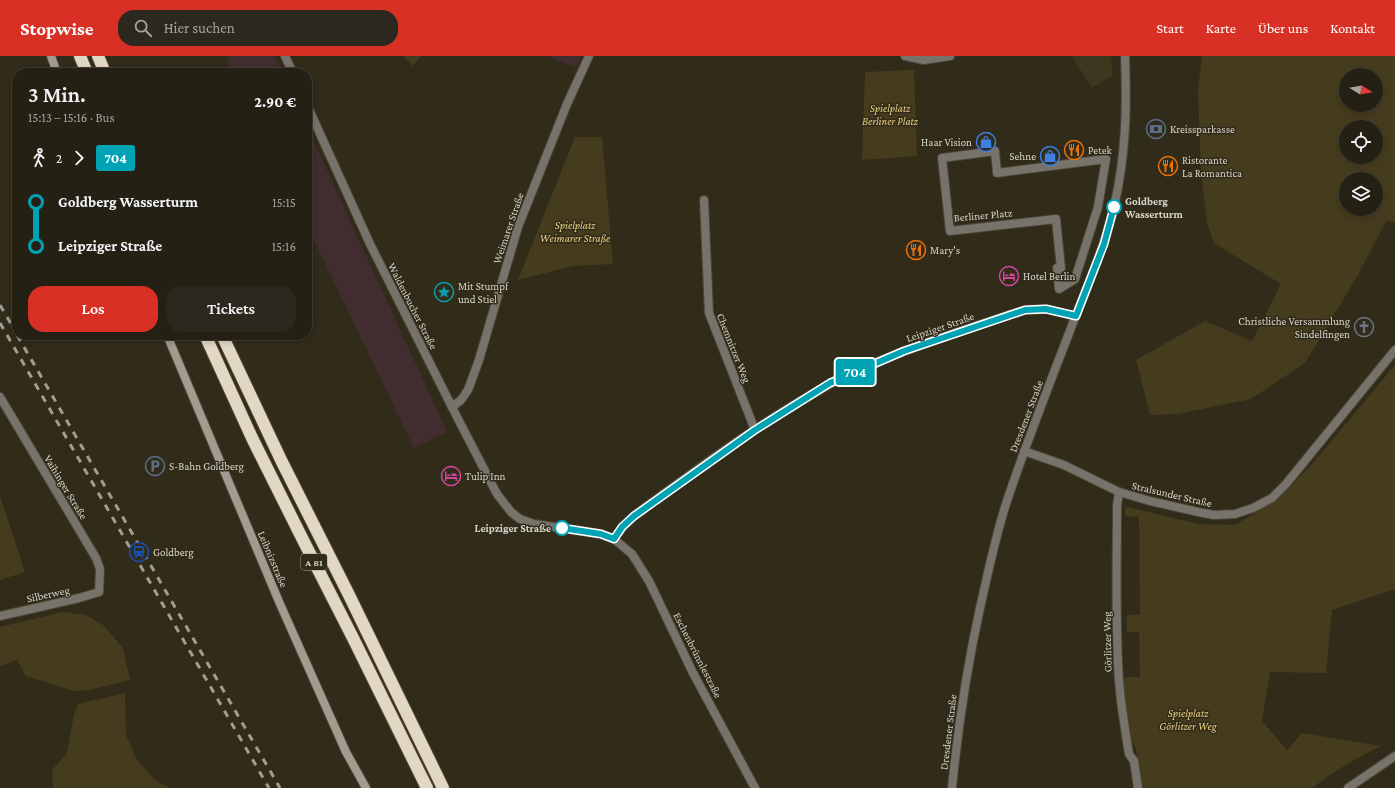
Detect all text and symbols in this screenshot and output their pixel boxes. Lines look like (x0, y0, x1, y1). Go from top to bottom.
search box (118, 10, 398, 46)
icon: search (132, 17, 154, 39)
text: Stopwise (20, 18, 94, 39)
text: Hier suchen (164, 20, 235, 36)
text: Start (1157, 20, 1184, 36)
text: Karte (1206, 20, 1236, 36)
text: Über uns (1258, 20, 1308, 36)
text: Kontakt (1330, 20, 1375, 36)
north arrow (1339, 68, 1383, 112)
map controls (1339, 68, 1383, 216)
text: 3 Min. (28, 82, 86, 107)
text: 2.90 € (254, 94, 296, 110)
park label: Spielplatz Berliner Platz (862, 102, 919, 127)
text: 15:13 – 15:16 · Bus (28, 110, 115, 125)
bank icon: Kreissparkasse (1145, 118, 1167, 140)
button: locate (1339, 120, 1383, 164)
place label: Kreissparkasse (1170, 123, 1235, 136)
shop icon: Haar Vision (975, 131, 997, 153)
place label: Haar Vision (921, 136, 972, 148)
restaurant icon: Petek (1063, 139, 1085, 161)
place label: Petek (1088, 144, 1113, 156)
shop icon: Sehne (1039, 145, 1061, 167)
icon: walk (28, 147, 50, 169)
icon: forward (68, 147, 90, 169)
text: 704 (104, 150, 127, 166)
place label: Sehne (1009, 150, 1036, 162)
text: 2 (56, 151, 62, 166)
place label: Ristorante La Romantica (1182, 154, 1242, 179)
restaurant icon: Ristorante La Romantica (1157, 155, 1179, 177)
button: layers (1339, 172, 1383, 216)
street label: Weimarer Straße (490, 191, 526, 265)
text: Goldberg Wasserturm (58, 194, 198, 210)
text: 15:15 (272, 195, 296, 210)
place label: Goldberg Wasserturm (1124, 195, 1183, 220)
marker: Goldberg Wasserturm (1106, 199, 1122, 215)
street label: Berliner Platz (953, 206, 1013, 224)
park label: Spielplatz Weimarer Straße (540, 219, 611, 245)
text: Leipziger Straße (58, 238, 162, 254)
text: 15:16 (272, 239, 296, 254)
restaurant icon: Mary's (905, 239, 927, 261)
place label: Mary's (930, 244, 960, 257)
street label: Waldenbucher Straße (386, 261, 440, 351)
hotel icon: Hotel Berlin (998, 265, 1020, 287)
place label: Hotel Berlin (1023, 270, 1075, 282)
place label: Mit Stumpf und Stiel (458, 280, 509, 305)
place icon: Mit Stumpf und Stiel (433, 281, 455, 303)
button: Los (28, 286, 158, 332)
button: Tickets (166, 286, 296, 332)
street label: Leipziger Straße (904, 310, 976, 345)
street label: Chemnitzer Weg (714, 312, 754, 385)
place label: Christliche Versammlung Sindelfingen (1238, 315, 1351, 341)
church icon: Christliche Versammlung Sindelfingen (1353, 316, 1375, 338)
line badge: 704 (832, 359, 878, 385)
text: 704 (844, 364, 866, 380)
street label: Dresdener Straße (1007, 378, 1045, 454)
street label: Vaihinger Straße (41, 453, 90, 522)
parking icon: S-Bahn Goldberg (144, 455, 166, 477)
place label: S-Bahn Goldberg (169, 460, 244, 473)
hotel icon: Tulip Inn (440, 465, 462, 487)
place label: Tulip Inn (465, 470, 506, 483)
street label: Stralsunder Straße (1131, 479, 1213, 509)
marker: Leipziger Straße (554, 520, 570, 536)
place label: Leipziger Straße (475, 522, 551, 534)
street label: Leibnizstraße (256, 529, 290, 589)
station icon: Goldberg (128, 541, 150, 563)
place label: Goldberg (153, 546, 194, 559)
road number: A 81 (301, 554, 327, 570)
street label: Silberweg (25, 583, 71, 605)
street label: Eschenbrünnlestraße (671, 610, 725, 700)
street label: Görlitzer Weg (1100, 611, 1115, 673)
street label: Dresdener Straße (937, 693, 959, 770)
park label: Spielplatz Görlitzer Weg (1159, 707, 1218, 733)

